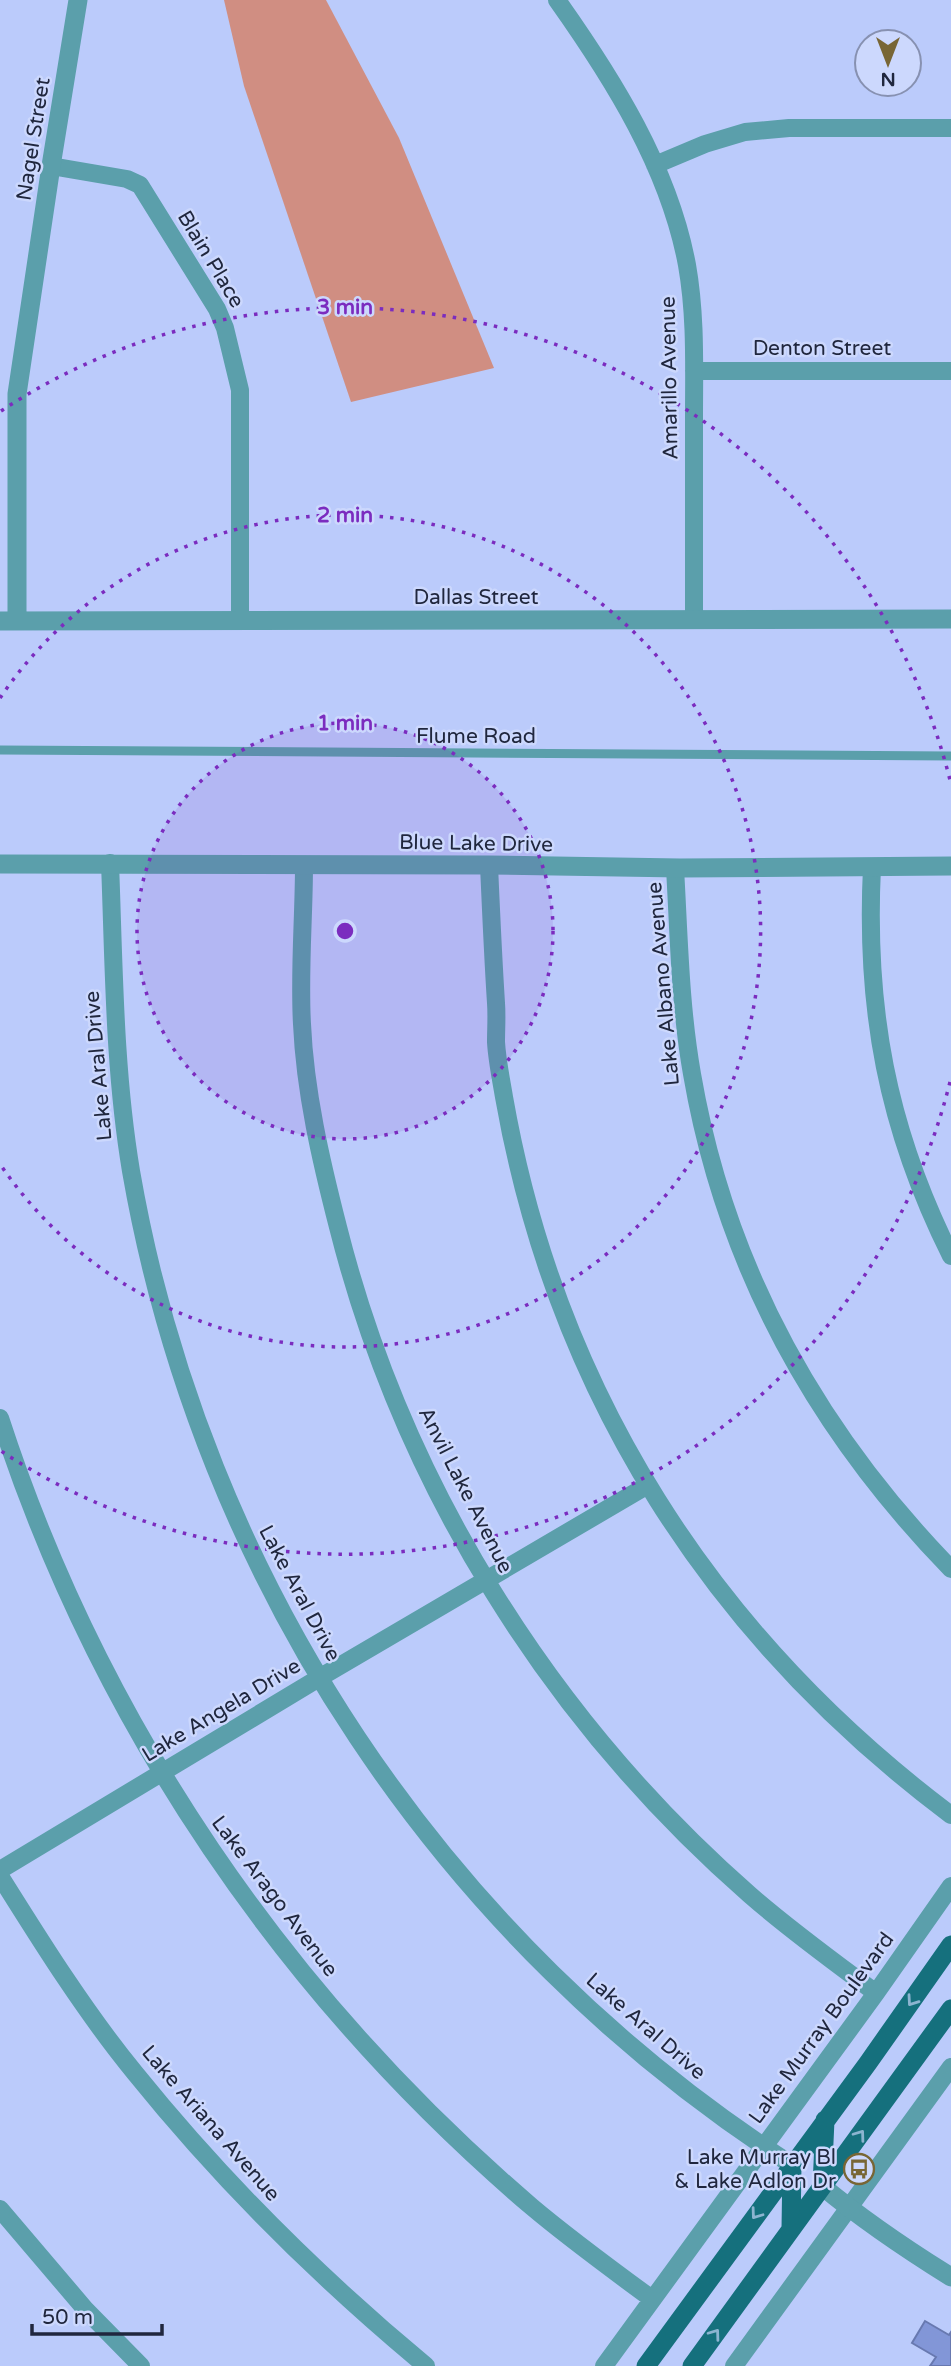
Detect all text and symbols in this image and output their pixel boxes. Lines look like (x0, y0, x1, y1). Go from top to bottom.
north arrow (853, 28, 923, 98)
text: N (880, 68, 896, 90)
street label: Nagel Street (11, 76, 56, 203)
street label: Blain Place (172, 206, 249, 312)
text: 3 min (317, 295, 373, 320)
street label: Amarillo Avenue (656, 296, 683, 460)
street label: Denton Street (753, 336, 891, 361)
text: 2 min (317, 503, 373, 528)
street label: Dallas Street (413, 585, 539, 610)
text: 1 min (317, 711, 373, 736)
street label: Flume Road (416, 724, 536, 749)
street label: Blue Lake Drive (399, 830, 553, 857)
street label: Lake Albano Avenue (642, 881, 685, 1087)
centre of rings (333, 919, 357, 943)
street label: Lake Aral Drive (79, 990, 118, 1142)
street label: Anvil Lake Avenue (413, 1403, 518, 1577)
street label: Lake Aral Drive (253, 1521, 346, 1666)
street label: Lake Angela Drive (138, 1653, 305, 1768)
street label: Lake Arago Avenue (206, 1811, 343, 1982)
street label: Lake Murray Boulevard (744, 1928, 899, 2129)
street label: Lake Aral Drive (581, 1968, 711, 2085)
one-way arrow (908, 1993, 920, 2006)
street label: Lake Ariana Avenue (136, 2040, 285, 2206)
one-way arrow (852, 2130, 864, 2142)
place label: Lake Murray Bl & Lake Adlon Dr (674, 2145, 836, 2194)
bus stop icon: Lake Murray Bl & Lake Adlon Dr (842, 2152, 876, 2186)
one-way arrow (752, 2206, 764, 2219)
scale bar (32, 2292, 161, 2336)
text: 50 m (42, 2305, 93, 2330)
one-way arrow (707, 2329, 720, 2341)

